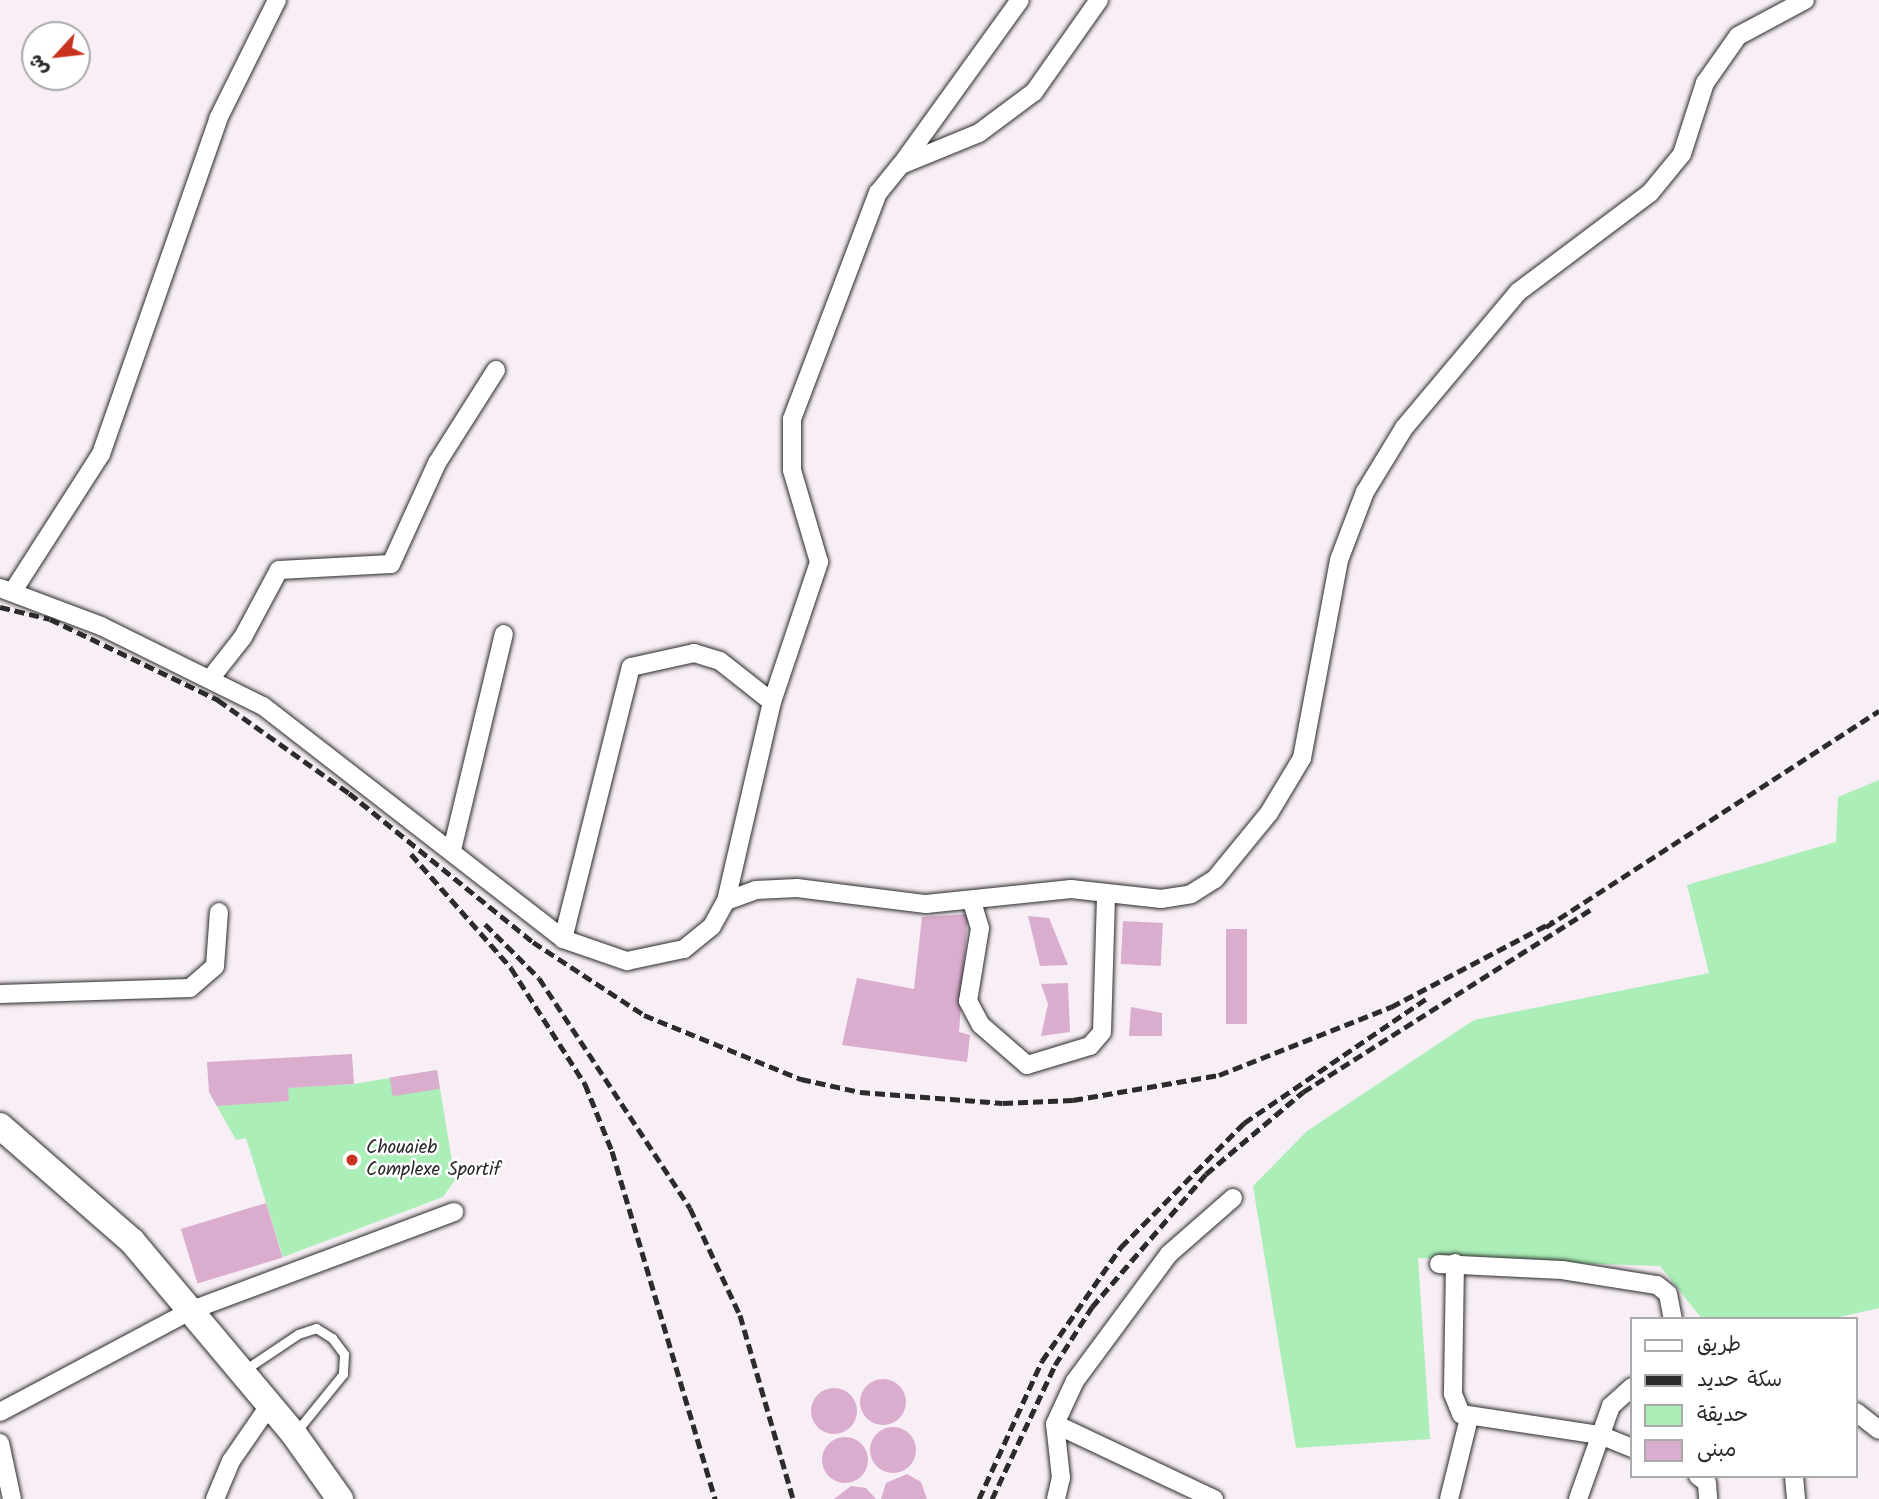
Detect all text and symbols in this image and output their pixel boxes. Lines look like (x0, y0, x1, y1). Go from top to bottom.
north arrow (21, 21, 91, 91)
text: ش (21, 49, 57, 81)
place label: Chouaieb Complexe Sportif (366, 1138, 501, 1182)
marker: Chouaieb Complexe Sportif (344, 1152, 360, 1168)
legend (1630, 1317, 1858, 1478)
text: طريق (1697, 1329, 1741, 1362)
text: سكة حديد (1697, 1364, 1782, 1397)
text: حديقة (1697, 1399, 1748, 1432)
text: مبنى (1697, 1434, 1736, 1467)

